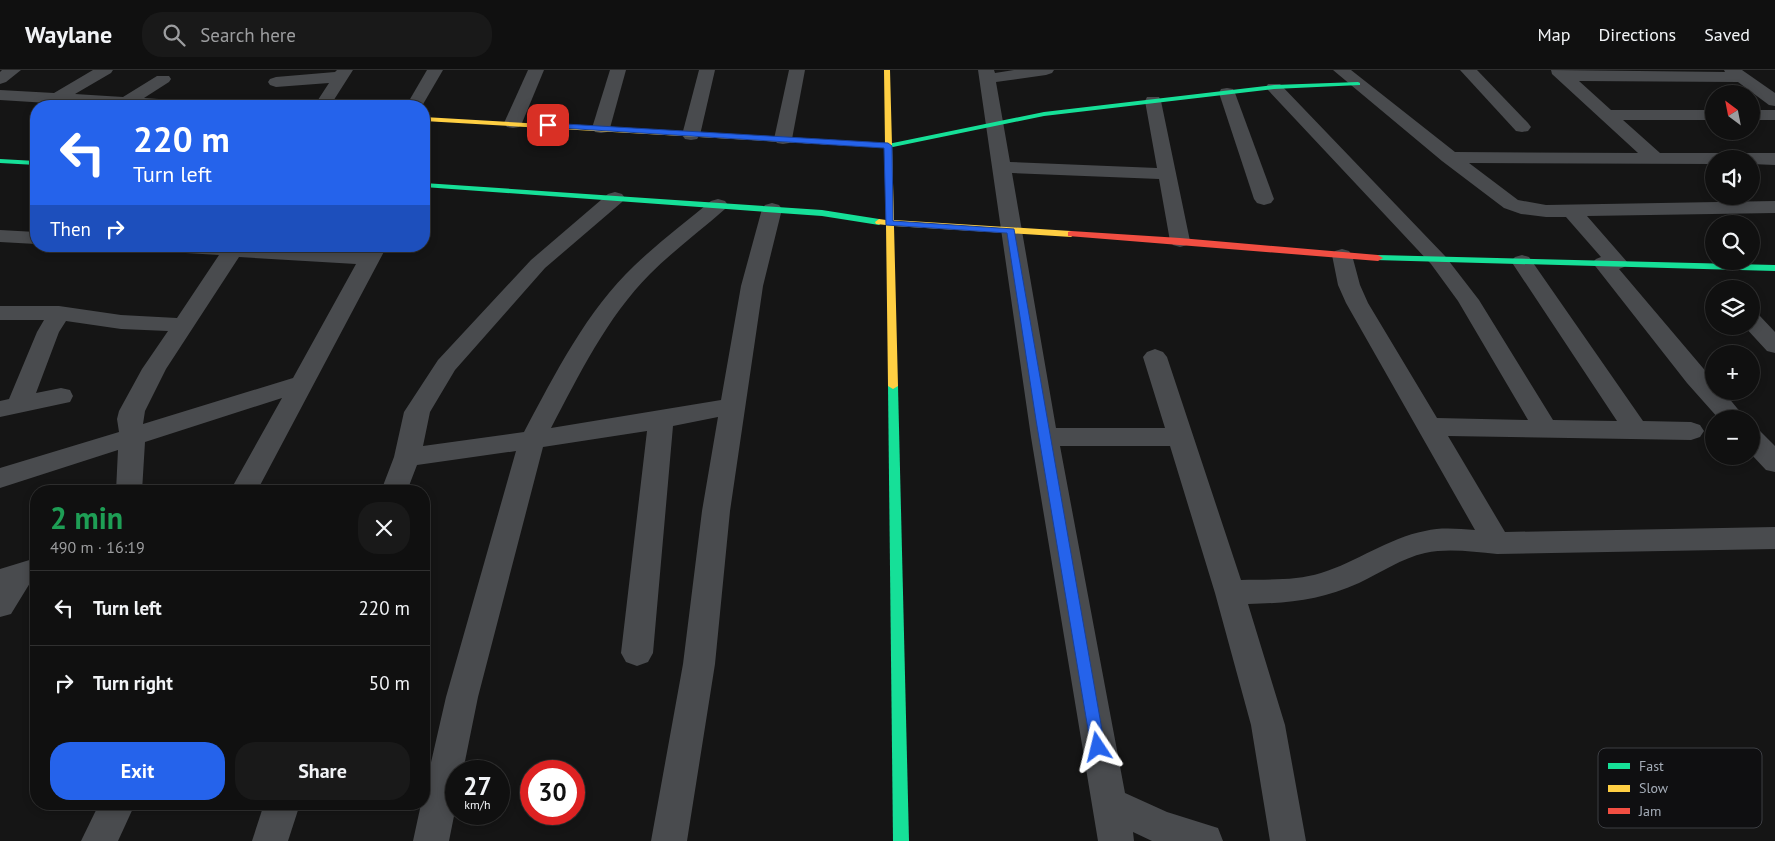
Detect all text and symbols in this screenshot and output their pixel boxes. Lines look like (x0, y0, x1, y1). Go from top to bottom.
search box (142, 12, 492, 57)
text: Waylane (25, 19, 112, 50)
icon: search (160, 21, 188, 49)
text: Search here (200, 23, 296, 47)
text: Map (1538, 23, 1570, 46)
text: Directions (1598, 23, 1676, 46)
text: Saved (1704, 23, 1750, 46)
north arrow (1705, 85, 1760, 140)
map controls (1705, 85, 1760, 465)
pin (527, 104, 569, 146)
icon: arrive (534, 111, 562, 139)
text: 220 m (133, 116, 230, 162)
icon: left (50, 120, 115, 185)
button: sound (1705, 150, 1760, 205)
text: Turn left (133, 160, 212, 188)
icon: right (101, 215, 129, 243)
button: search (1705, 215, 1760, 270)
text: Then (50, 217, 91, 241)
button: layers (1705, 280, 1760, 335)
button: + (1705, 345, 1760, 400)
button: − (1705, 410, 1760, 465)
text: 2 min (50, 498, 123, 537)
button: close (358, 502, 410, 554)
text: 490 m · 16:19 (50, 537, 145, 557)
icon: left (50, 594, 78, 622)
text: Turn left (93, 596, 162, 620)
text: 220 m (358, 596, 410, 620)
icon: right (50, 669, 78, 697)
text: Turn right (93, 671, 173, 695)
text: 50 m (369, 671, 410, 695)
position arrow (1071, 720, 1123, 772)
button: Exit (50, 742, 225, 800)
button: Share (235, 742, 410, 800)
legend (1598, 748, 1762, 828)
text: Fast (1639, 757, 1664, 775)
speed limit sign: 30 (520, 760, 585, 825)
text: 27 (463, 770, 492, 802)
text: Slow (1639, 779, 1669, 797)
text: km/h (464, 797, 491, 812)
text: Jam (1638, 802, 1661, 820)

